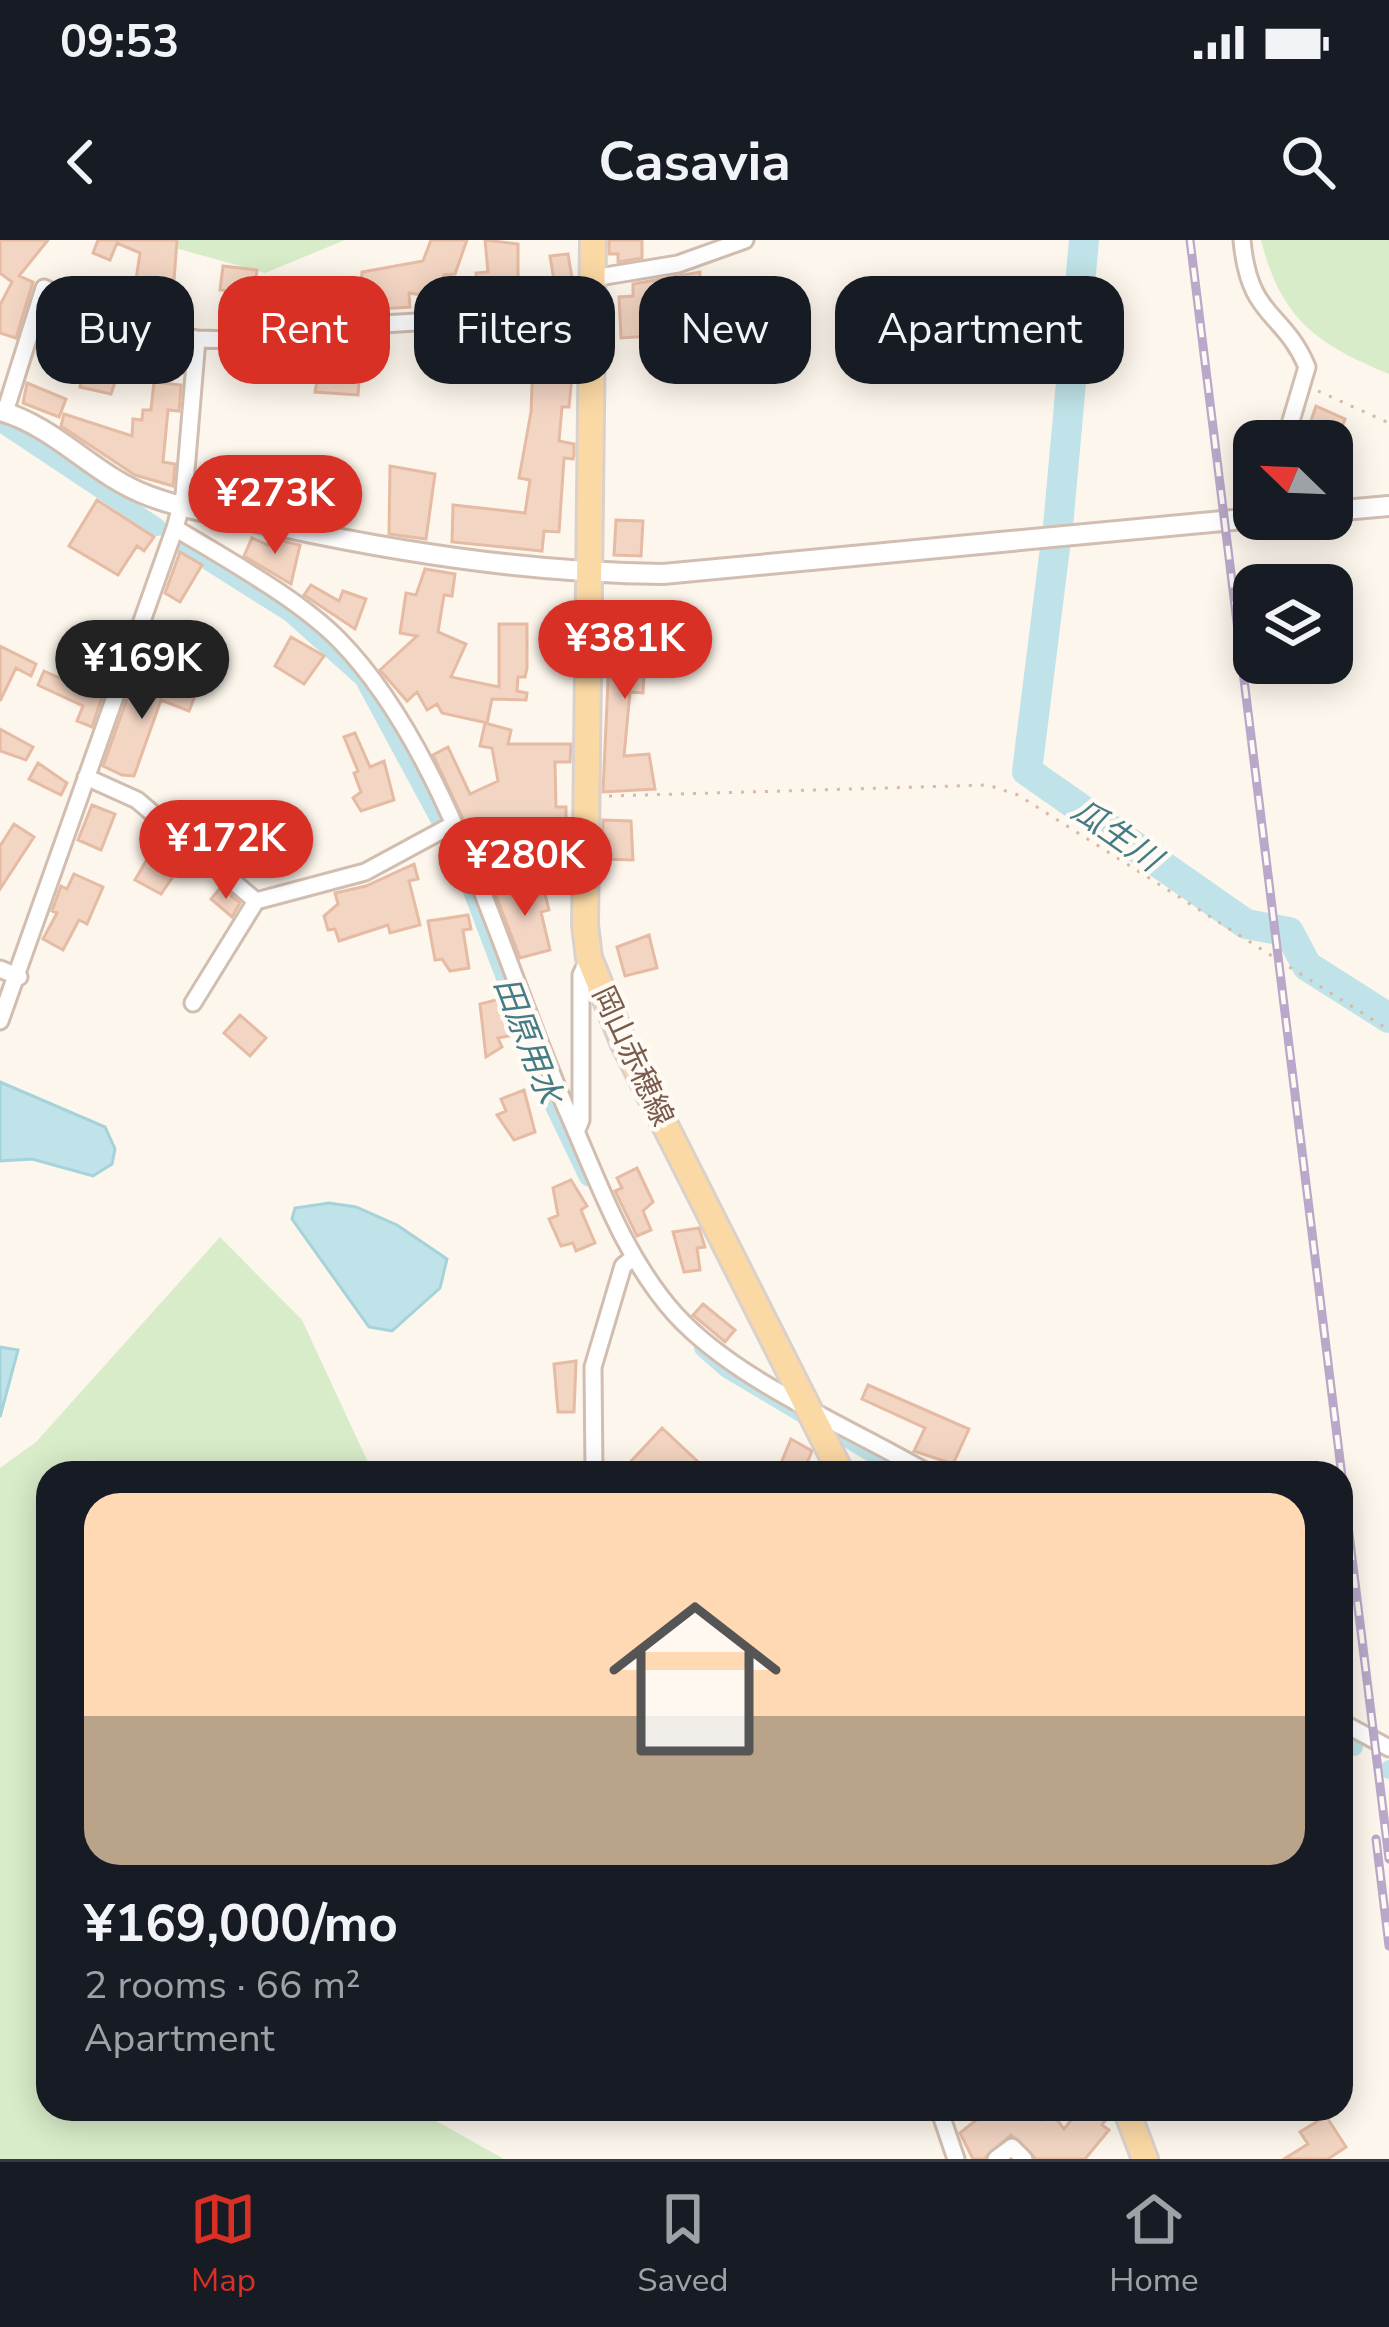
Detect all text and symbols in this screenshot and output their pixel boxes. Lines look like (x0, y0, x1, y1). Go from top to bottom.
text: 09:53 (60, 12, 179, 73)
text: Casavia (598, 125, 791, 199)
icon: back (48, 129, 114, 195)
icon: search (1275, 129, 1341, 195)
chip: Buy (36, 276, 194, 384)
chip: Rent (218, 276, 390, 384)
chip: Filters (414, 276, 615, 384)
chip: New (639, 276, 811, 384)
chip: Apartment (835, 276, 1124, 384)
north arrow (1233, 420, 1353, 540)
map controls (1233, 420, 1353, 684)
pin: ¥273K (191, 455, 359, 557)
text: ¥273K (215, 467, 335, 520)
button: layers (1233, 564, 1353, 684)
pin: ¥381K (541, 600, 709, 702)
text: ¥381K (565, 612, 685, 665)
pin: ¥169K (58, 620, 226, 722)
text: ¥169K (82, 632, 202, 685)
water label: 瓜生川 (1063, 788, 1172, 884)
pin: ¥172K (142, 800, 310, 902)
text: ¥172K (166, 812, 286, 865)
pin: ¥280K (441, 817, 609, 919)
text: ¥280K (465, 829, 585, 882)
water label: 田原用水 (483, 971, 573, 1113)
street label: 岡山赤穂線 (582, 980, 683, 1133)
icon: home (587, 1571, 803, 1787)
text: ¥169,000/mo (84, 1889, 398, 1959)
text: 2 rooms · 66 m² (84, 1959, 361, 2012)
text: Apartment (84, 2012, 274, 2065)
tab: Map (190, 2186, 256, 2303)
tab: Saved (637, 2186, 728, 2303)
tab: Home (1109, 2186, 1199, 2303)

